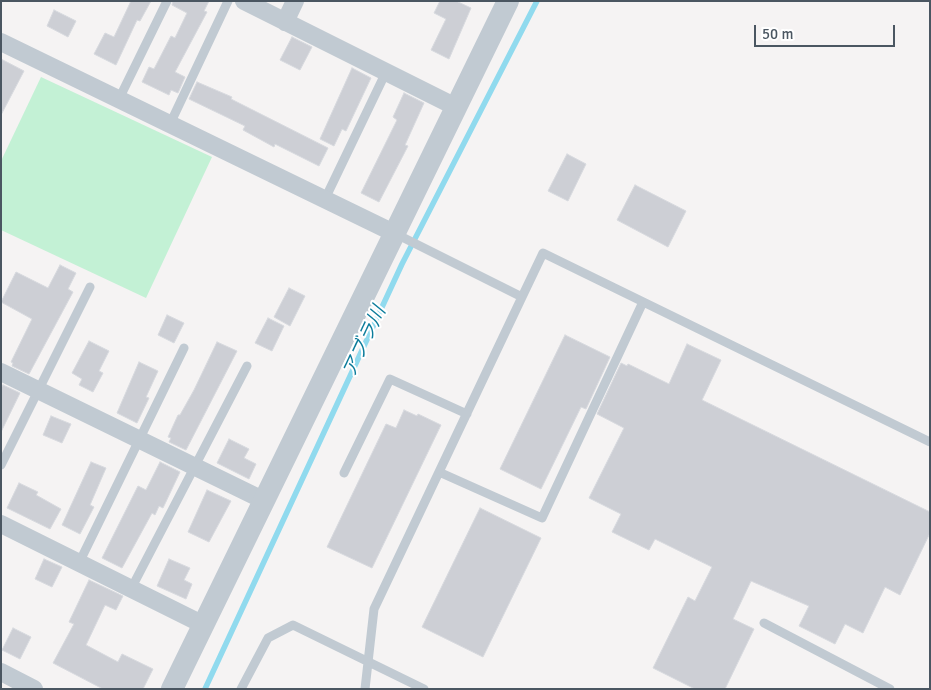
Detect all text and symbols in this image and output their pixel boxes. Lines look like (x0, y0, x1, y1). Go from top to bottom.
scale bar (756, 15, 897, 47)
text: 50 m (762, 25, 793, 43)
water label: アブラ川 (339, 303, 391, 381)

